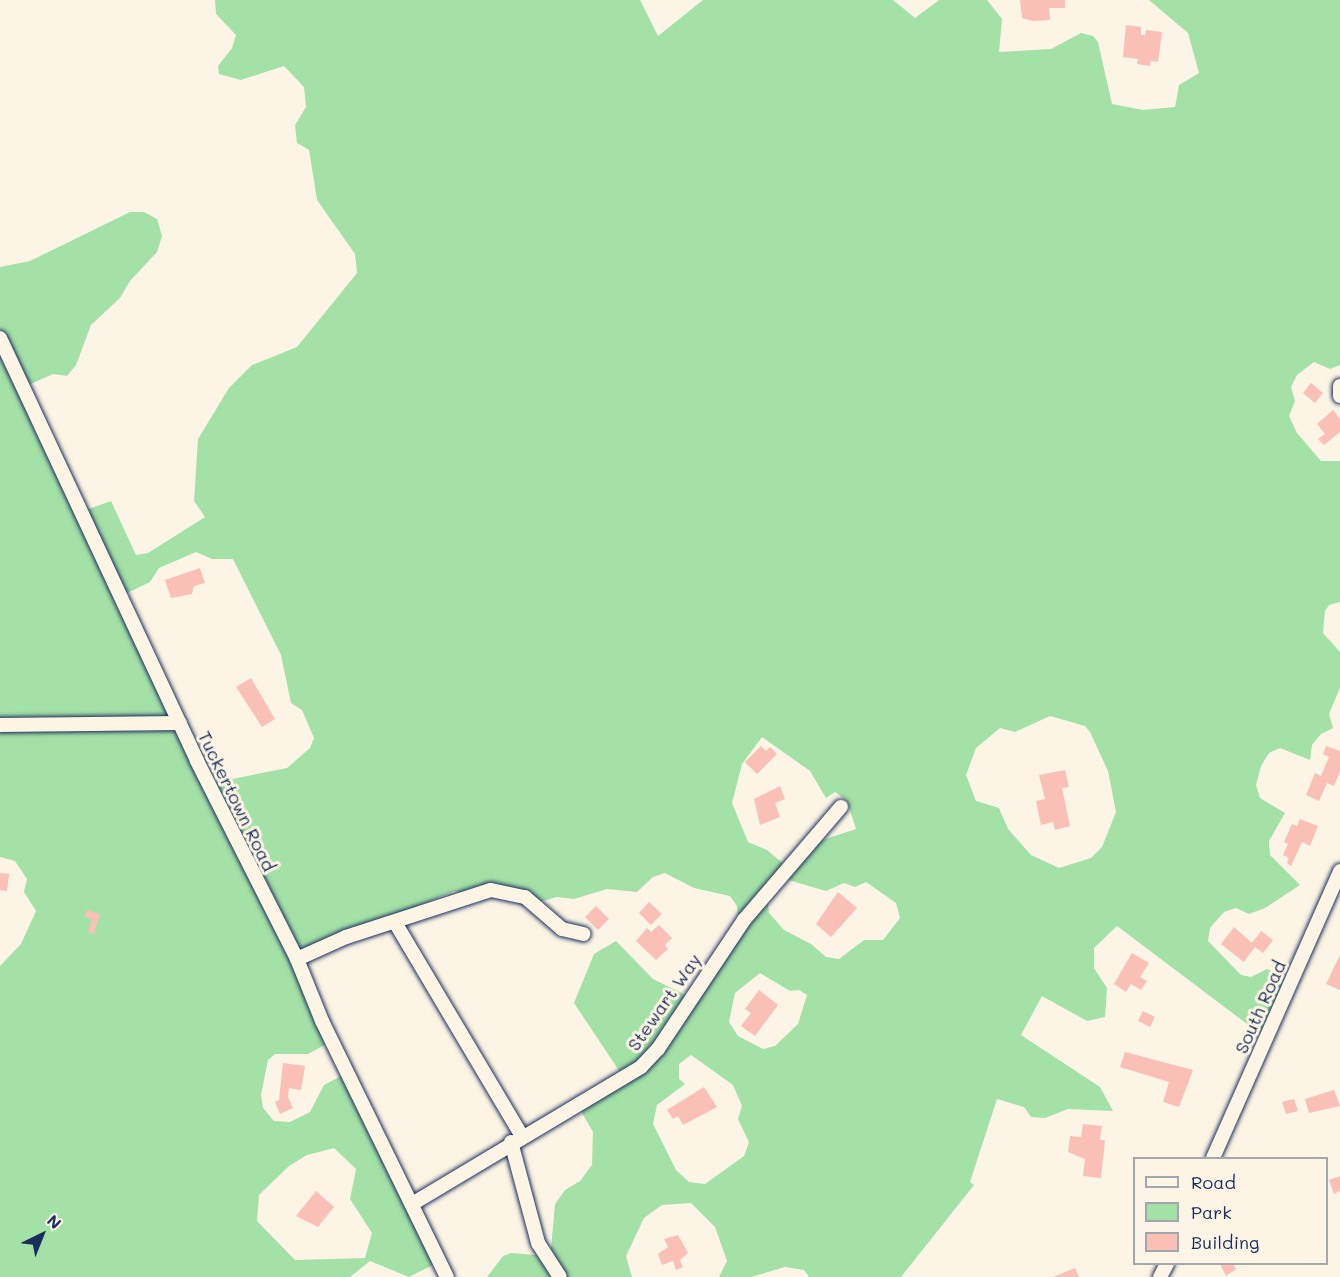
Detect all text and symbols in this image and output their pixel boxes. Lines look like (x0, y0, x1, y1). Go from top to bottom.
street label: Tuckertown Road (194, 727, 280, 875)
street label: Stewart Way (623, 949, 705, 1055)
street label: South Road (1230, 957, 1290, 1057)
legend (1133, 1157, 1328, 1265)
text: Road (1191, 1170, 1236, 1194)
text: Park (1191, 1200, 1232, 1224)
north arrow (12, 1205, 72, 1265)
text: N (43, 1210, 66, 1233)
text: Building (1191, 1230, 1259, 1254)

